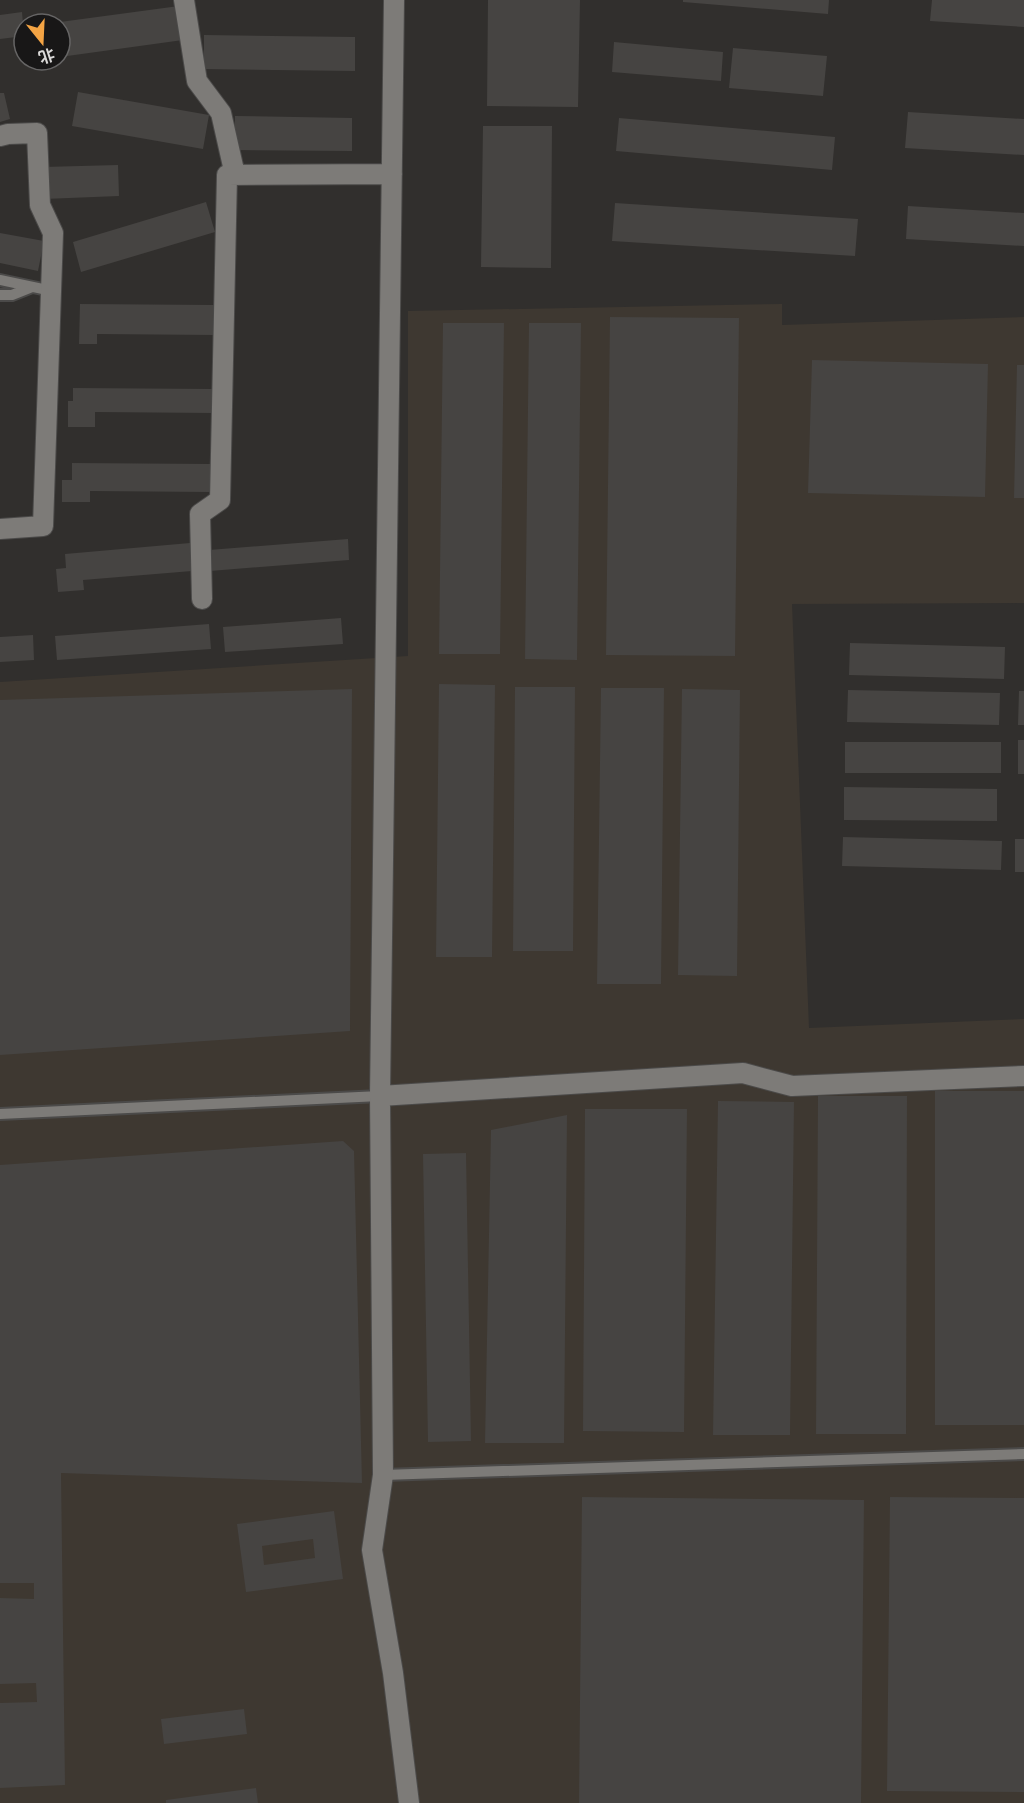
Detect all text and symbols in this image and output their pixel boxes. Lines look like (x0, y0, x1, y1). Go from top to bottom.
north arrow (12, 12, 72, 72)
text: 北 (36, 43, 58, 69)

